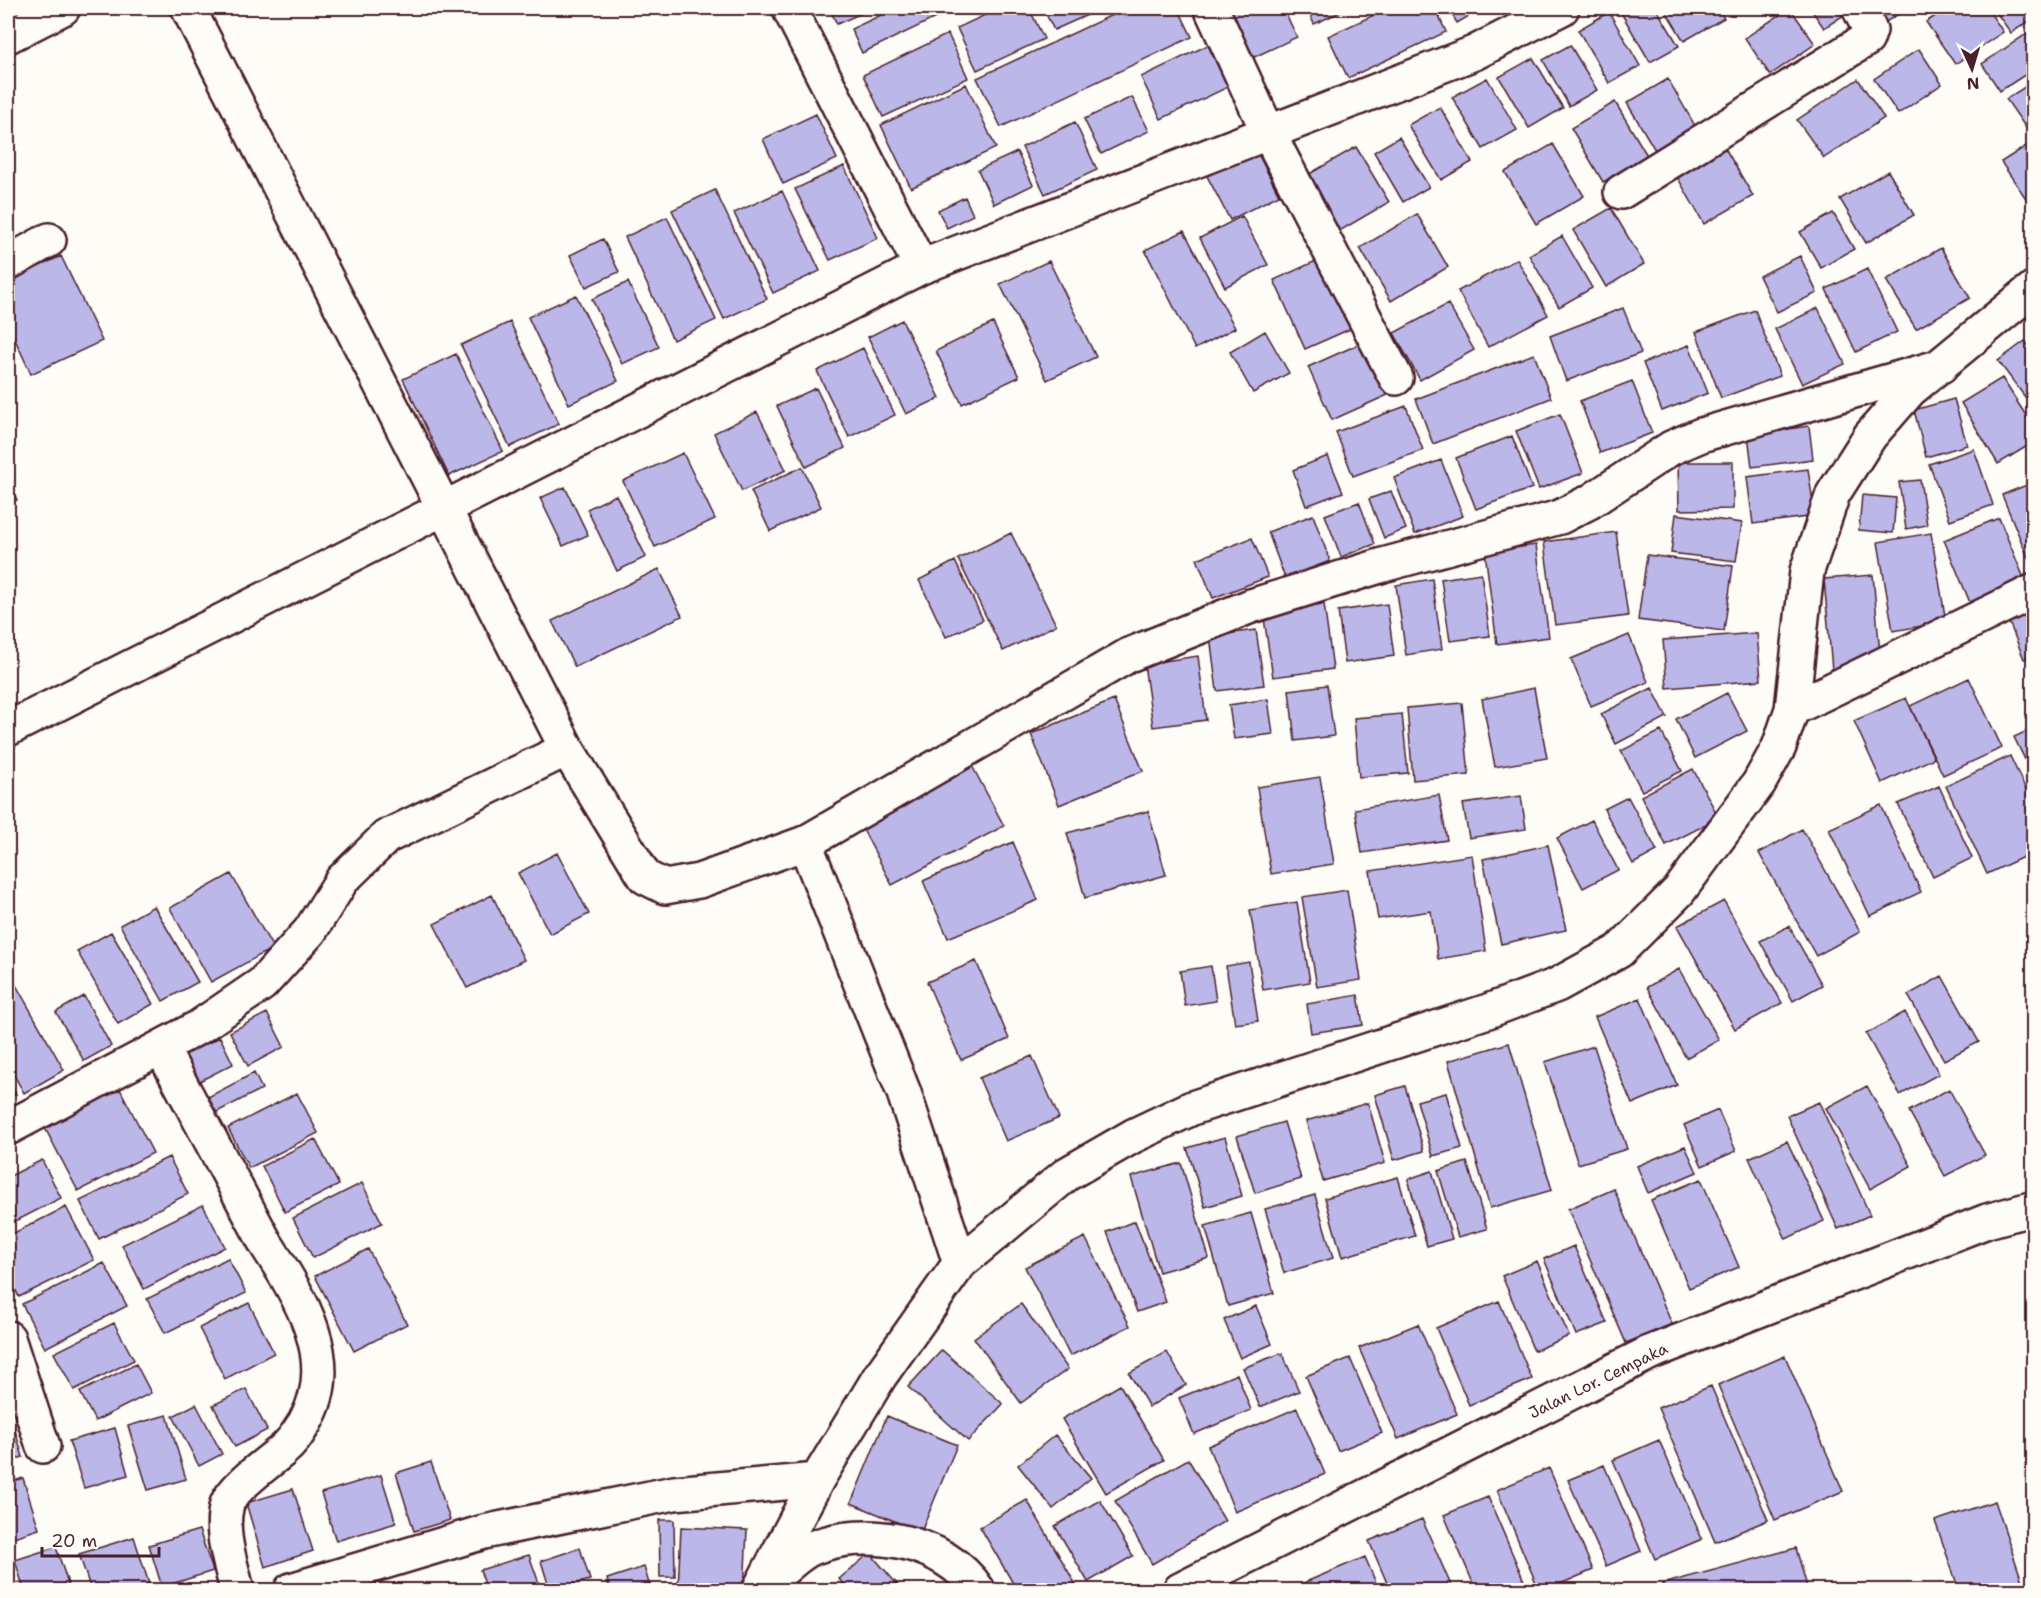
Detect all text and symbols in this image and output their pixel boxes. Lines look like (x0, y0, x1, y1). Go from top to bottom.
north arrow (1942, 39, 2002, 99)
text: N (1966, 73, 1980, 94)
street label: Jalan Lor. Cempaka (1525, 1338, 1671, 1423)
scale bar (42, 1520, 159, 1558)
text: 20 m (51, 1529, 97, 1553)

